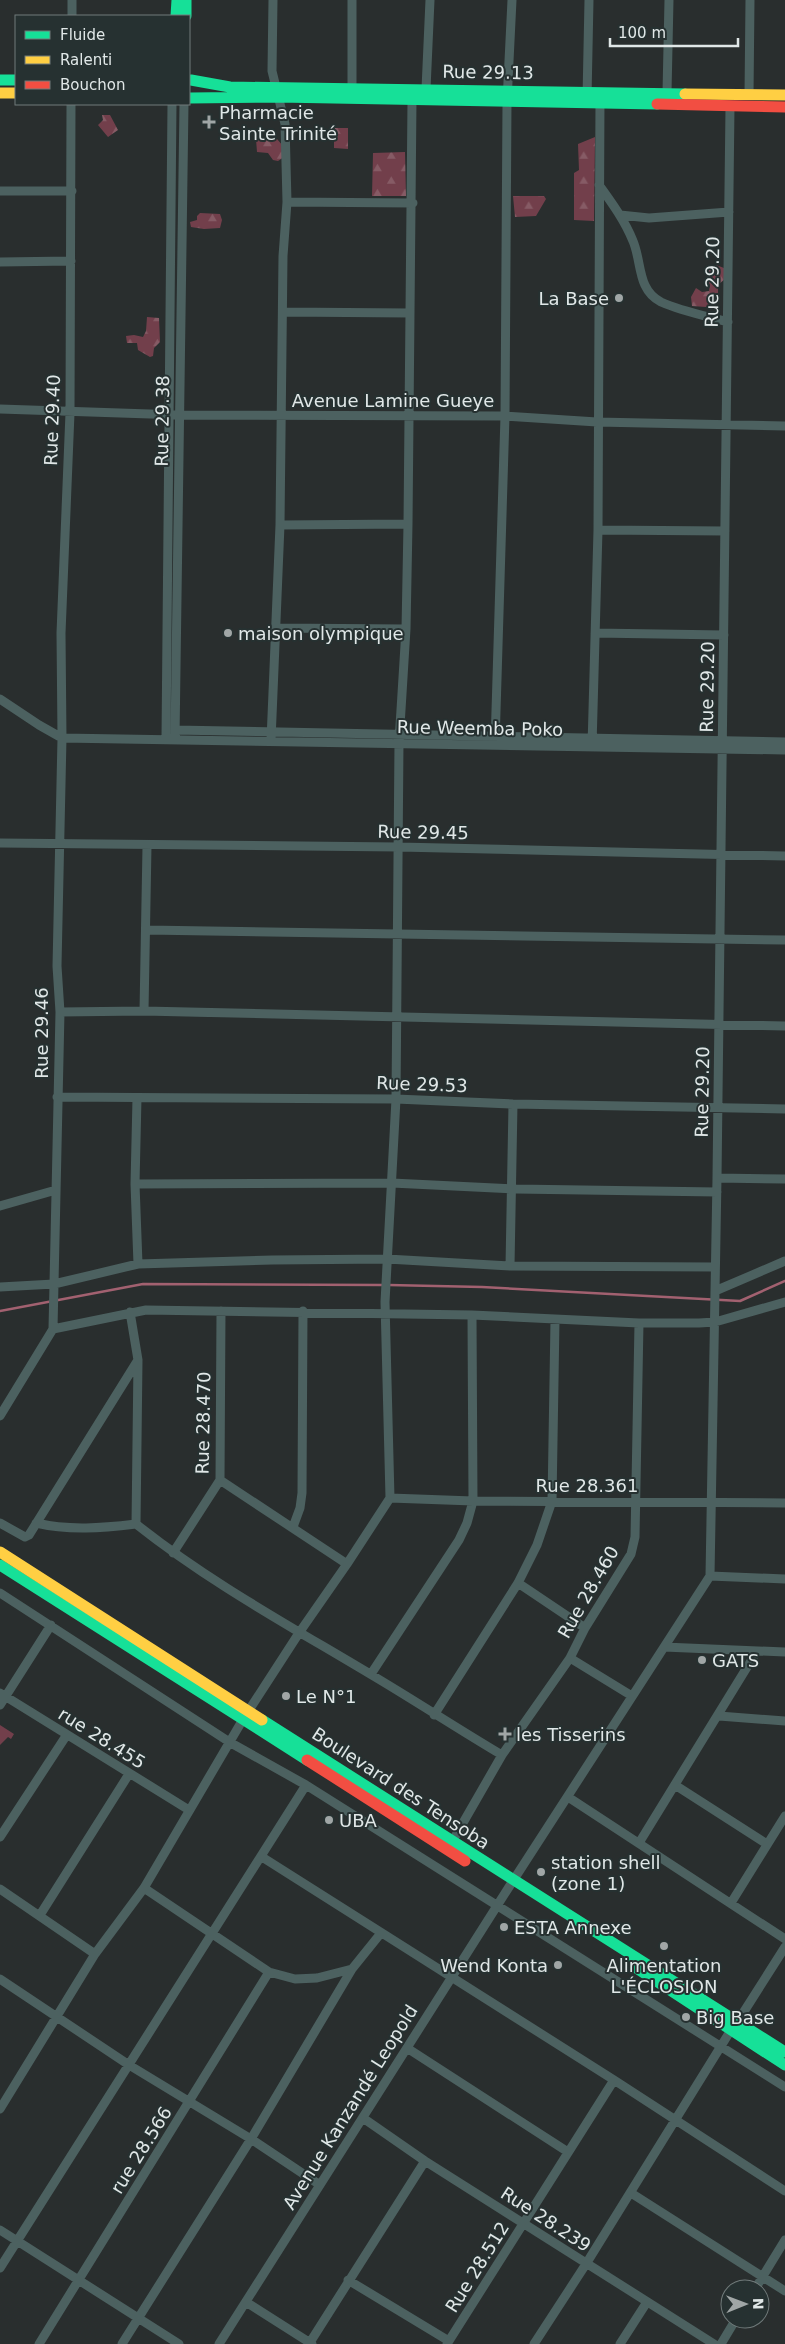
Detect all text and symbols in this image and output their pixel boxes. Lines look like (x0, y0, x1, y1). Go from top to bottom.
legend (15, 15, 190, 105)
scale bar (610, 15, 738, 47)
text: 100 m (618, 24, 666, 42)
text: Fluide (60, 26, 105, 44)
text: Ralenti (60, 51, 112, 69)
street label: Rue 29.13 (442, 61, 534, 83)
text: Bouchon (60, 76, 125, 94)
place label: Pharmacie Sainte Trinité (219, 102, 337, 144)
marker: Pharmacie Sainte Trinité (203, 116, 215, 128)
street label: Rue 29.20 (701, 236, 723, 328)
place label: La Base (538, 288, 609, 309)
marker: La Base (613, 292, 625, 304)
street label: Rue 29.40 (40, 374, 64, 466)
street label: Rue 29.38 (151, 375, 173, 467)
street label: Avenue Lamine Gueye (292, 390, 494, 411)
place label: maison olympique (238, 623, 404, 644)
marker: maison olympique (222, 627, 234, 639)
street label: Rue 29.20 (696, 641, 718, 733)
street label: Rue Weemba Poko (397, 716, 563, 740)
street label: Rue 29.45 (377, 821, 469, 843)
street label: Rue 29.46 (31, 987, 52, 1079)
street label: Rue 29.20 (691, 1046, 713, 1138)
street label: Rue 29.53 (376, 1072, 468, 1096)
street label: Rue 28.470 (192, 1371, 214, 1475)
street label: Rue 28.361 (536, 1475, 638, 1496)
street label: Rue 28.460 (553, 1542, 623, 1642)
place label: GATS (712, 1650, 759, 1671)
marker: GATS (696, 1654, 708, 1666)
place label: Le N°1 (296, 1686, 356, 1707)
marker: Le N°1 (280, 1690, 292, 1702)
street label: rue 28.455 (55, 1703, 149, 1773)
street label: Boulevard des Tensoba (308, 1723, 494, 1853)
place label: les Tisserins (516, 1724, 626, 1745)
marker: les Tisserins (498, 1727, 512, 1741)
place label: UBA (339, 1810, 378, 1831)
marker: UBA (323, 1814, 335, 1826)
place label: station shell (zone 1) (551, 1852, 661, 1894)
marker: station shell (zone 1) (535, 1866, 547, 1878)
place label: ESTA Annexe (514, 1917, 632, 1938)
marker: ESTA Annexe (498, 1921, 510, 1933)
marker: Alimentation L'ÉCLOSION (658, 1940, 670, 1952)
place label: Wend Konta (440, 1955, 548, 1976)
place label: Alimentation L'ÉCLOSION (607, 1955, 721, 1997)
marker: Wend Konta (552, 1959, 564, 1971)
street label: Avenue Kanzandé Leopold (278, 2001, 422, 2213)
place label: Big Base (696, 2007, 774, 2028)
marker: Big Base (680, 2011, 692, 2023)
street label: rue 28.566 (106, 2103, 176, 2197)
street label: Rue 28.239 (497, 2182, 595, 2256)
street label: Rue 28.512 (441, 2218, 513, 2316)
north arrow (720, 2279, 770, 2329)
text: N (750, 2298, 766, 2310)

